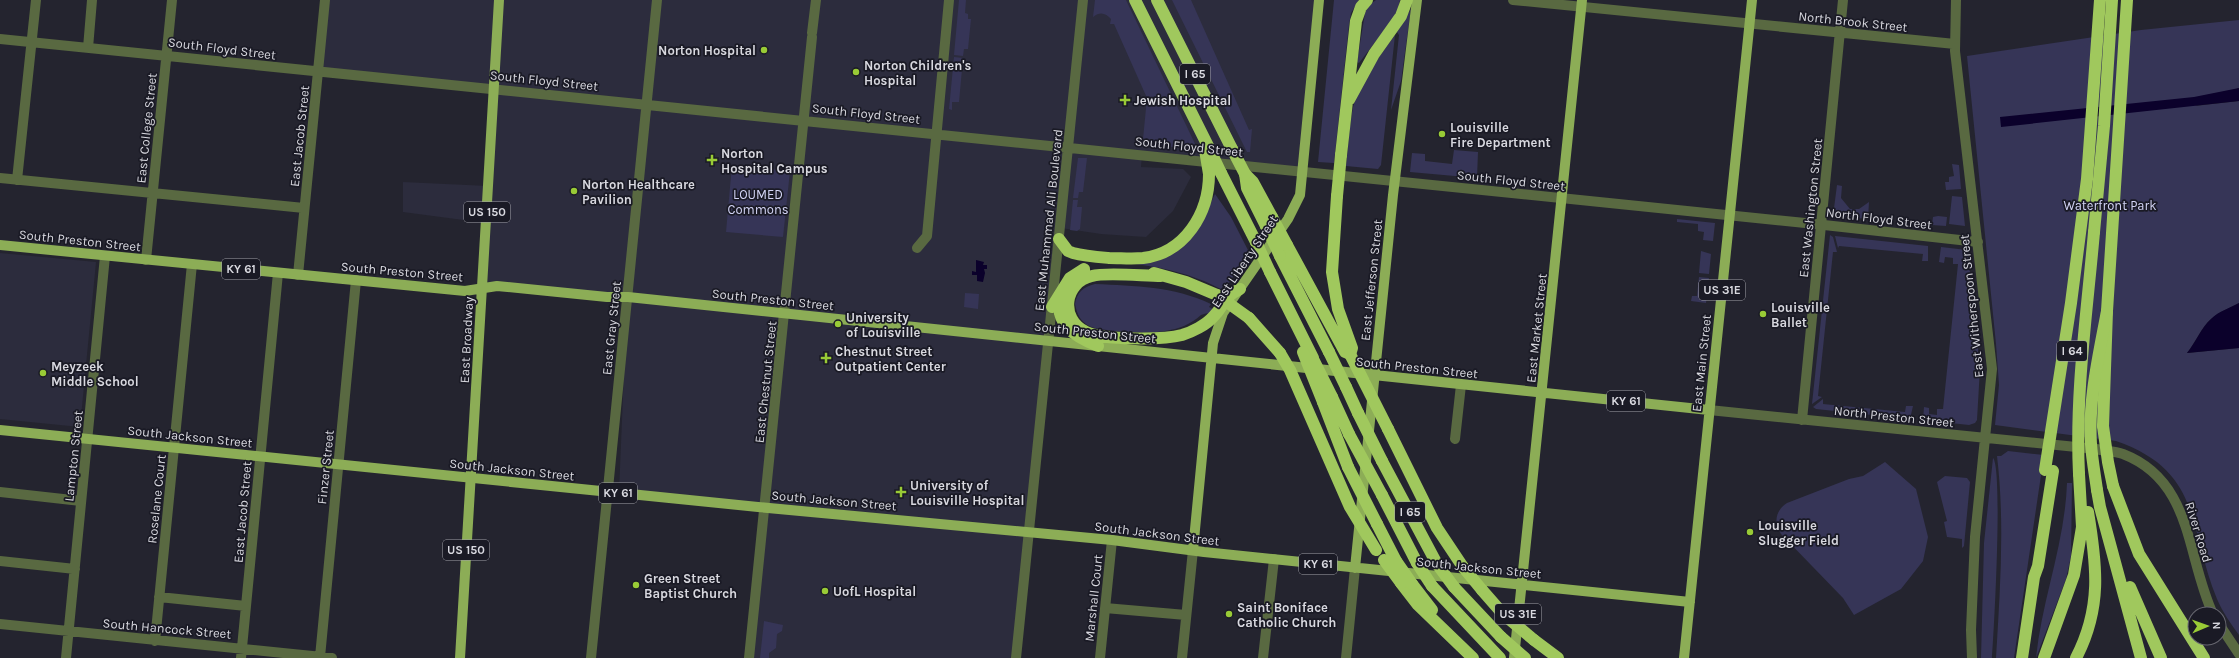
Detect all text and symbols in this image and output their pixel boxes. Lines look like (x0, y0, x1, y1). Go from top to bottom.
street label: North Brook Street (1798, 8, 1908, 35)
street label: South Floyd Street (167, 34, 277, 63)
place label: Norton Hospital (658, 43, 756, 58)
marker: Norton Hospital (759, 45, 769, 55)
place label: Norton Children's Hospital (864, 58, 972, 88)
road number: I 65 (1180, 64, 1210, 84)
street label: South Floyd Street (489, 67, 599, 94)
marker: Norton Children's Hospital (851, 67, 861, 77)
street label: East College Street (133, 72, 160, 184)
street label: East Jacob Street (287, 84, 312, 188)
place label: Jewish Hospital (1134, 93, 1231, 108)
marker: Jewish Hospital (1119, 94, 1131, 106)
street label: South Floyd Street (811, 100, 921, 127)
place label: Louisville Fire Department (1450, 120, 1551, 150)
street label: East Muhammad Ali Boulevard (1031, 128, 1066, 312)
marker: Louisville Fire Department (1437, 129, 1447, 139)
street label: South Floyd Street (1134, 133, 1244, 160)
street label: East Washington Street (1796, 138, 1825, 278)
place label: Norton Hospital Campus (721, 146, 828, 176)
marker: Norton Hospital Campus (706, 154, 718, 166)
street label: South Floyd Street (1456, 167, 1566, 194)
place label: Norton Healthcare Pavilion (582, 177, 695, 207)
marker: Norton Healthcare Pavilion (569, 186, 579, 196)
park label: LOUMED Commons (727, 187, 789, 217)
park label: Waterfront Park (2063, 198, 2157, 213)
road number: US 150 (464, 202, 510, 222)
street label: North Floyd Street (1825, 205, 1933, 232)
street label: East Liberty Street (1208, 212, 1281, 310)
street label: East Jefferson Street (1358, 218, 1385, 342)
street label: South Preston Street (18, 227, 142, 254)
street label: East Witherspoon Street (1956, 233, 1986, 378)
road number: KY 61 (222, 259, 260, 279)
street label: South Preston Street (340, 259, 464, 284)
street label: East Market Street (1523, 273, 1550, 383)
street label: East Gray Street (599, 280, 624, 376)
road number: US 31E (1699, 280, 1745, 300)
street label: South Preston Street (711, 286, 835, 313)
street label: East Broadway (457, 296, 476, 384)
place label: Louisville Ballet (1771, 300, 1830, 330)
marker: Louisville Ballet (1758, 309, 1768, 319)
place label: University of Louisville (846, 310, 920, 340)
street label: East Main Street (1689, 313, 1714, 413)
marker: University of Louisville (833, 319, 843, 329)
street label: South Preston Street (1033, 319, 1157, 346)
street label: East Chestnut Street (752, 320, 779, 444)
road number: I 64 (2057, 341, 2087, 361)
place label: Chestnut Street Outpatient Center (835, 344, 947, 374)
marker: Chestnut Street Outpatient Center (820, 352, 832, 364)
street label: South Preston Street (1355, 354, 1479, 381)
place label: Meyzeek Middle School (51, 359, 139, 389)
marker: Meyzeek Middle School (38, 368, 48, 378)
road number: KY 61 (1607, 391, 1645, 411)
street label: North Preston Street (1833, 403, 1955, 430)
street label: Lampton Street (61, 410, 86, 502)
street label: South Jackson Street (127, 422, 253, 451)
street label: Finzer Street (314, 429, 337, 505)
street label: Roselane Court (144, 454, 169, 544)
street label: South Jackson Street (449, 455, 575, 484)
street label: East Jacob Street (231, 460, 254, 563)
place label: University of Louisville Hospital (910, 478, 1024, 508)
road number: KY 61 (599, 483, 637, 503)
marker: University of Louisville Hospital (895, 486, 907, 498)
street label: South Jackson Street (771, 488, 897, 513)
street label: River Road (2182, 500, 2215, 564)
road number: I 65 (1395, 502, 1425, 522)
street label: South Jackson Street (1094, 518, 1220, 549)
place label: Louisville Slugger Field (1758, 518, 1839, 548)
marker: Louisville Slugger Field (1745, 527, 1755, 537)
road number: US 150 (443, 540, 489, 560)
street label: South Jackson Street (1416, 553, 1542, 582)
street label: Marshall Court (1081, 554, 1106, 642)
road number: KY 61 (1299, 554, 1337, 574)
place label: Green Street Baptist Church (644, 571, 737, 601)
marker: Green Street Baptist Church (631, 580, 641, 590)
place label: UofL Hospital (833, 584, 916, 599)
marker: UofL Hospital (820, 586, 830, 596)
place label: Saint Boniface Catholic Church (1237, 600, 1336, 630)
road number: US 31E (1495, 604, 1541, 624)
north arrow (2187, 606, 2227, 646)
marker: Saint Boniface Catholic Church (1224, 609, 1234, 619)
street label: South Hancock Street (102, 615, 232, 642)
text: N (2210, 621, 2223, 630)

